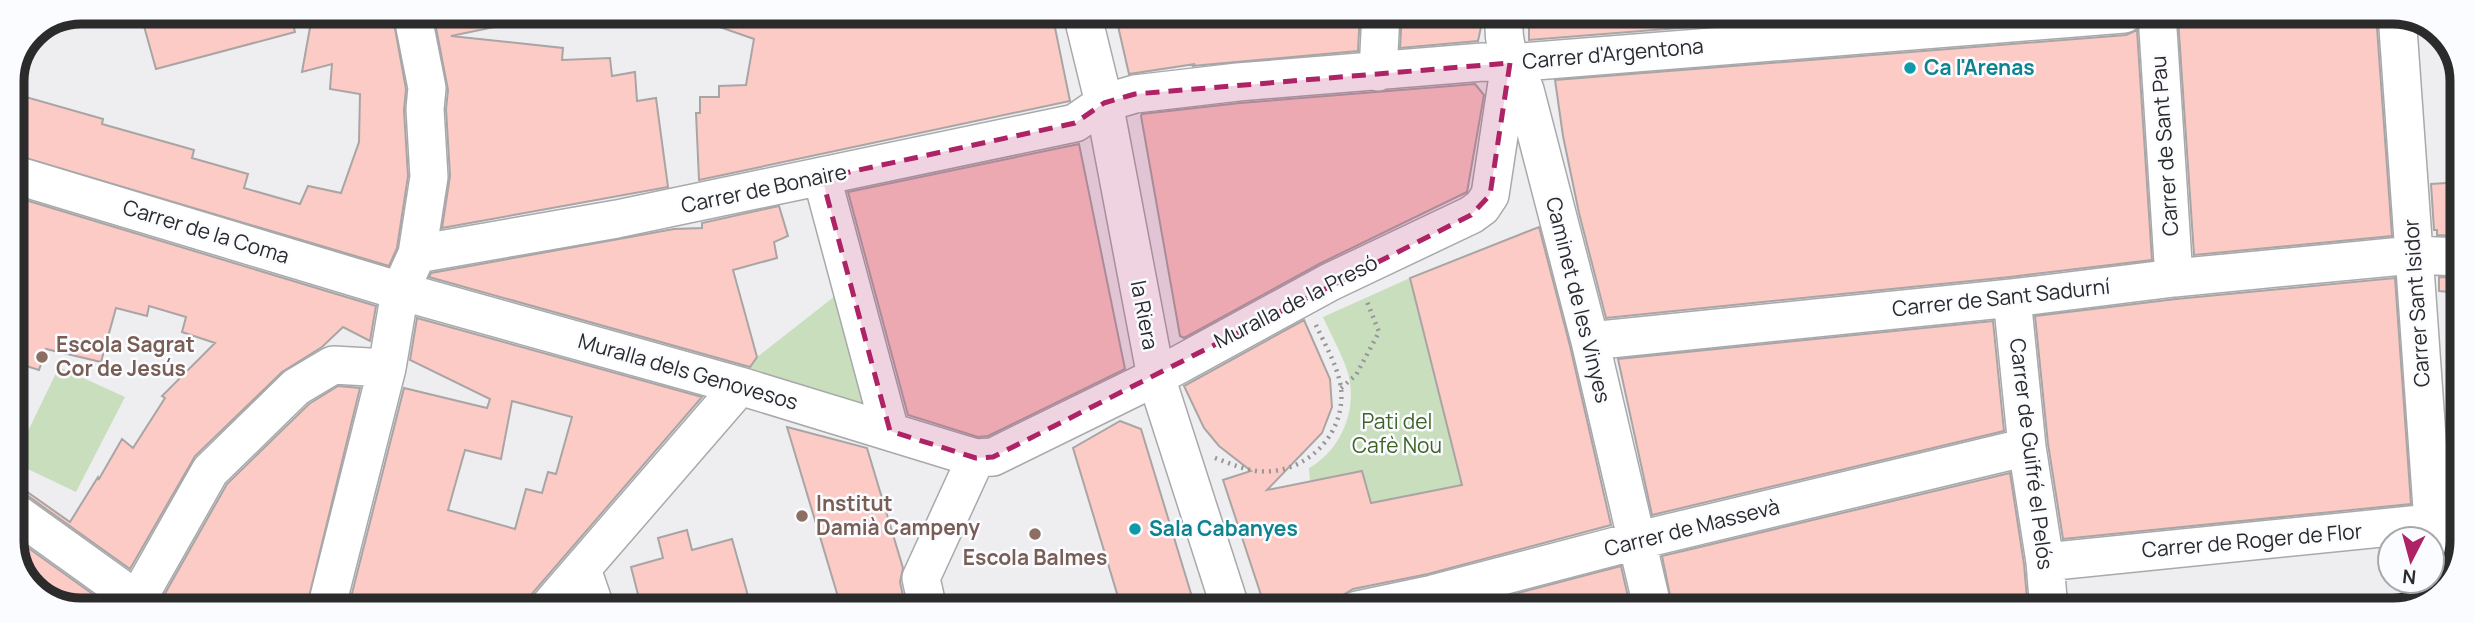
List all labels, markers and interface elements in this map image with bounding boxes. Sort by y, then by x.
street label: Carrer d'Argentona [1521,31,1705,75]
place label: Ca l'Arenas [1924,53,2035,81]
street label: Carrer de Sant Pau [2144,55,2184,237]
marker: Ca l'Arenas [1902,60,1918,76]
street label: Carrer de Bonaire [678,157,849,219]
street label: Carrer de la Coma [120,192,293,270]
street label: Caminet de les Vinyes [1540,194,1618,406]
street label: Carrer Sant Isidor [2396,218,2436,388]
street label: Muralla de la Presó [1209,248,1382,354]
street label: Carrer de Sant Sadurní [1891,272,2111,322]
street label: la Riera [1125,278,1165,352]
street label: Muralla dels Genovesos [575,326,801,416]
place label: Escola Sagrat Cor de Jesús [56,330,195,382]
street label: Carrer de Guifré el Pelós [2004,337,2060,571]
marker: Escola Sagrat Cor de Jesús [34,349,50,365]
park label: Pati del Cafè Nou [1352,407,1442,459]
place label: Institut Damià Campeny [816,489,980,541]
street label: Carrer de Massevà [1601,492,1782,562]
marker: Institut Damià Campeny [794,508,810,524]
place label: Sala Cabanyes [1149,514,1298,542]
street label: Carrer de Roger de Flor [2141,516,2364,564]
marker: Sala Cabanyes [1127,521,1143,537]
north arrow [2376,525,2446,595]
marker: Escola Balmes [1027,526,1043,542]
place label: Escola Balmes [963,543,1107,571]
text: N [2401,563,2417,591]

